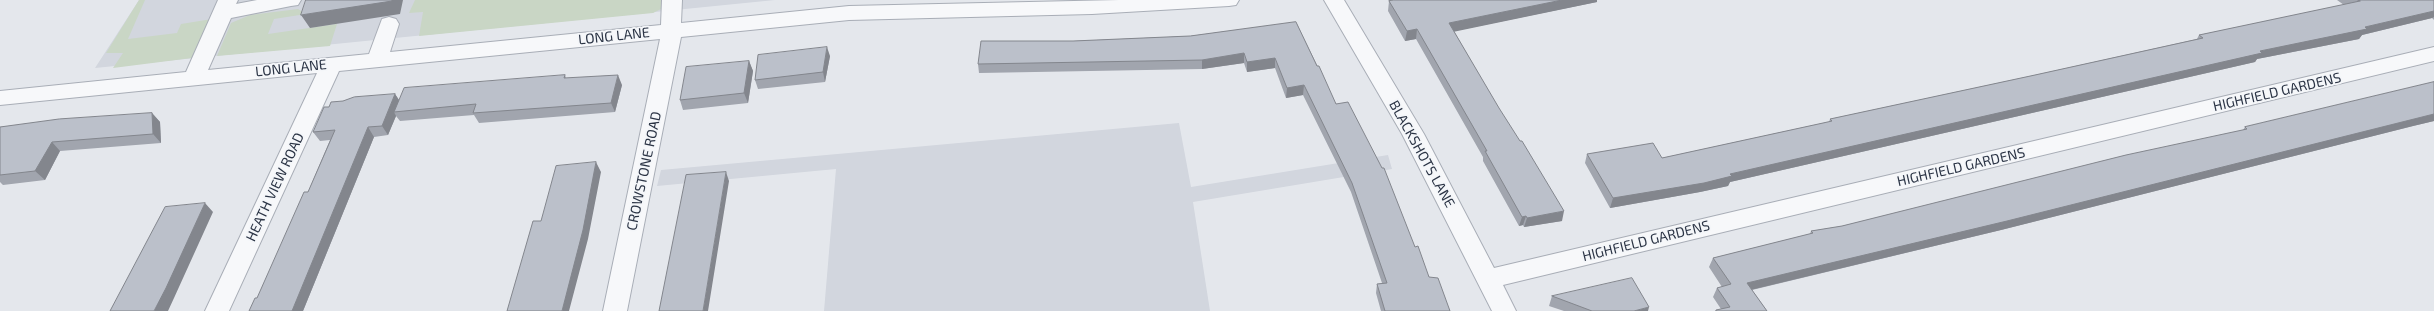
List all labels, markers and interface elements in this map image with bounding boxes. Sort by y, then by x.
street label: LONG LANE [577,24,651,48]
street label: LONG LANE [254,56,328,80]
street label: HIGHFIELD GARDENS [2211,69,2343,115]
street label: BLACKSHOTS LANE [1386,98,1458,210]
street label: CROWSTONE ROAD [623,110,665,232]
street label: HEATH VIEW ROAD [242,130,308,244]
street label: HIGHFIELD GARDENS [1895,144,2027,190]
street label: HIGHFIELD GARDENS [1580,217,1712,265]

